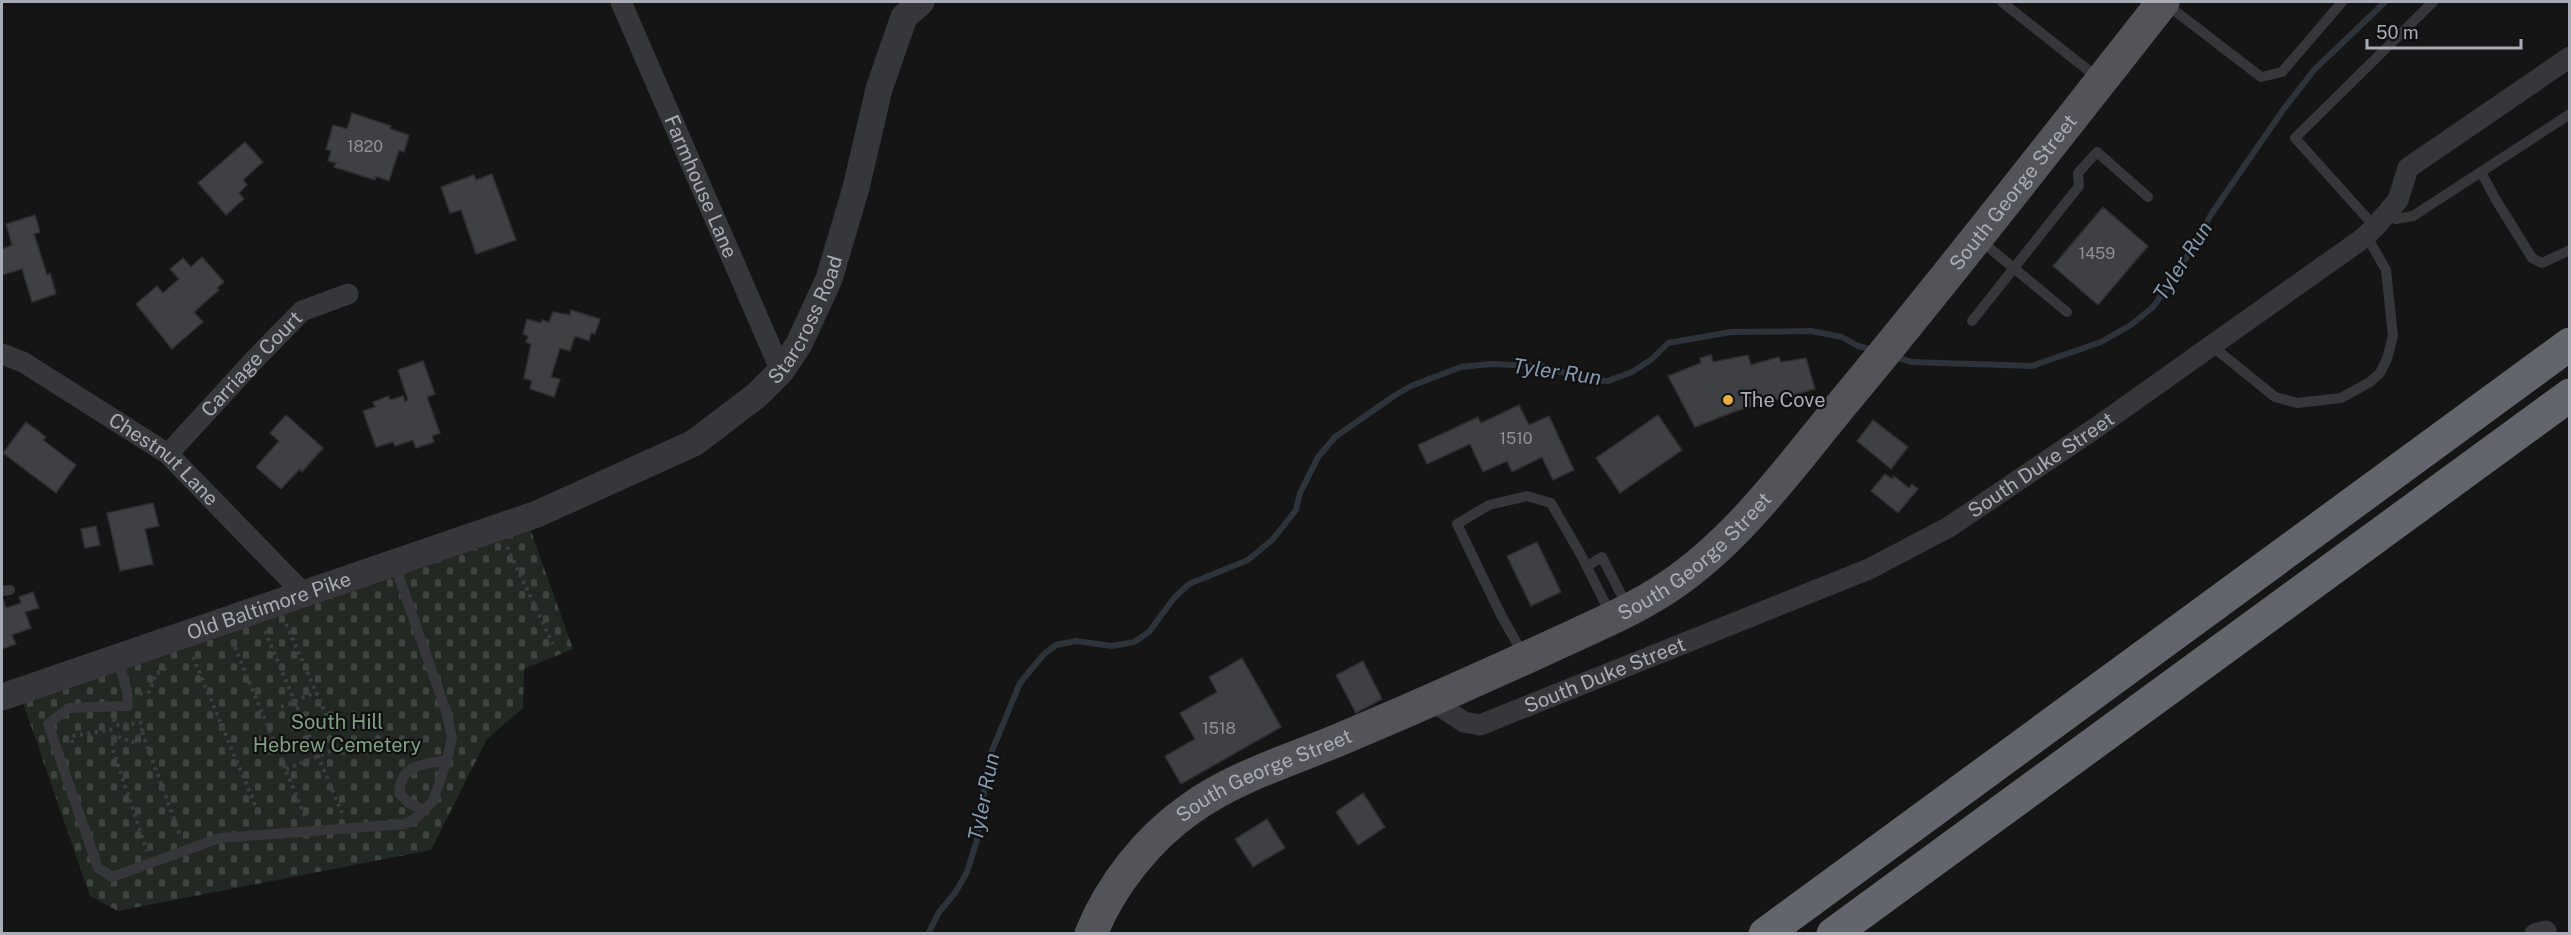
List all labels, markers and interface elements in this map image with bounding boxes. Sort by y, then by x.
scale bar [2367,12,2522,50]
text: 50 m [2376,22,2419,43]
street label: South George Street [1944,110,2082,275]
street label: Farmhouse Lane [659,111,743,262]
house number: 1820 [347,137,383,156]
water label: Tyler Run [2148,217,2217,305]
house number: 1459 [2079,244,2115,263]
street label: Starcross Road [763,253,847,389]
street label: Carriage Court [196,306,307,422]
water label: Tyler Run [1511,353,1603,390]
place label: The Cove [1740,388,1826,412]
marker: The Cove [1721,393,1735,407]
street label: South Duke Street [1963,407,2119,523]
street label: Chestnut Lane [104,408,224,511]
house number: 1510 [1499,429,1533,448]
street label: South George Street [1614,487,1776,625]
street label: Old Baltimore Pike [184,567,354,645]
street label: South Duke Street [1521,632,1689,718]
park label: South Hill Hebrew Cemetery [253,710,422,757]
house number: 1518 [1202,719,1236,738]
street label: South George Street [1171,724,1355,827]
water label: Tyler Run [963,751,1004,843]

